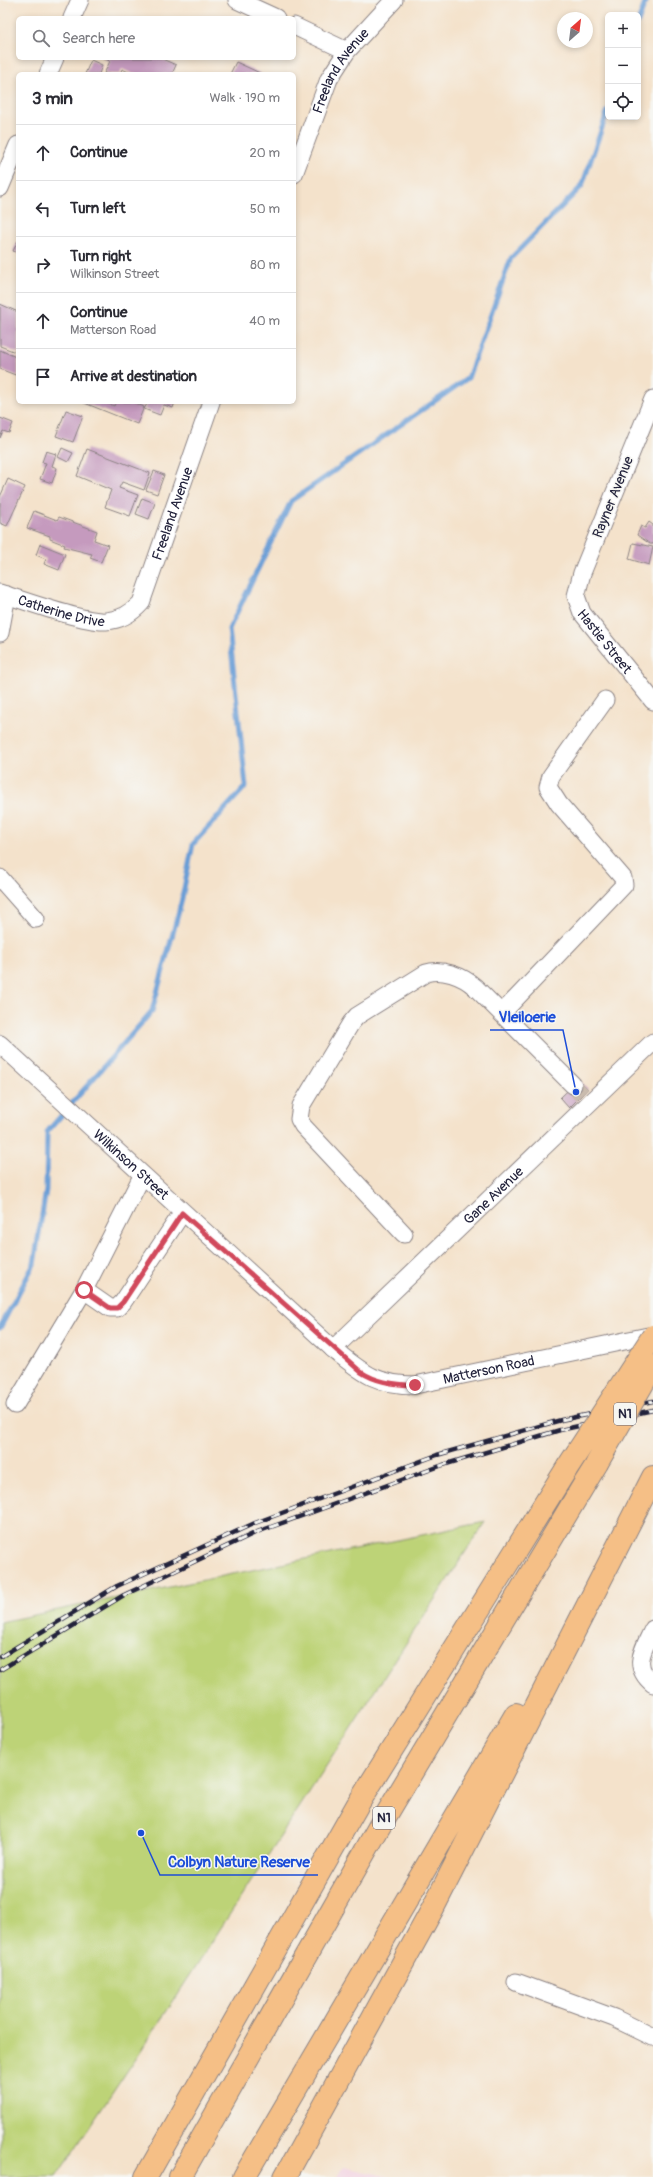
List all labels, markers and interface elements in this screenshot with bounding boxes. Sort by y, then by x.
north arrow [557,12,593,48]
map controls [605,12,641,120]
button: + [605,12,641,48]
search box [16,16,296,60]
street label: Freeland Avenue [309,24,372,116]
icon: search [30,27,52,49]
text: Search here [62,29,135,48]
button: − [605,48,641,84]
button: locate [605,84,641,120]
text: 3 min [32,88,73,109]
text: Walk · 190 m [209,90,280,106]
icon: ahead [32,142,54,164]
text: Continue [70,143,128,162]
text: 20 m [249,145,280,161]
icon: left [32,198,54,220]
text: Turn left [70,199,126,218]
text: 50 m [250,201,280,217]
text: Turn right [70,247,131,266]
icon: right [32,254,54,276]
text: 80 m [250,257,280,273]
text: Wilkinson Street [70,266,159,282]
text: Continue [70,303,128,322]
icon: ahead [32,310,54,332]
text: 40 m [249,313,280,329]
text: Matterson Road [70,322,156,338]
icon: arrive [32,366,54,388]
text: Arrive at destination [70,367,197,386]
street label: Rayner Avenue [589,454,637,540]
street label: Freeland Avenue [148,465,196,562]
street label: Catherine Drive [16,591,105,630]
street label: Hastie Street [574,606,636,677]
callout: Vleiloerie [490,1003,563,1030]
text: Vleiloerie [498,1008,556,1027]
street label: Wilkinson Street [90,1125,173,1203]
street label: Gane Avenue [460,1163,527,1228]
route start [75,1281,93,1299]
street label: Matterson Road [441,1352,536,1387]
route end [406,1376,424,1394]
road number: N1 [614,1403,636,1425]
road number: N1 [373,1807,395,1829]
callout: Colbyn Nature Reserve [160,1848,318,1875]
text: Colbyn Nature Reserve [168,1853,311,1872]

